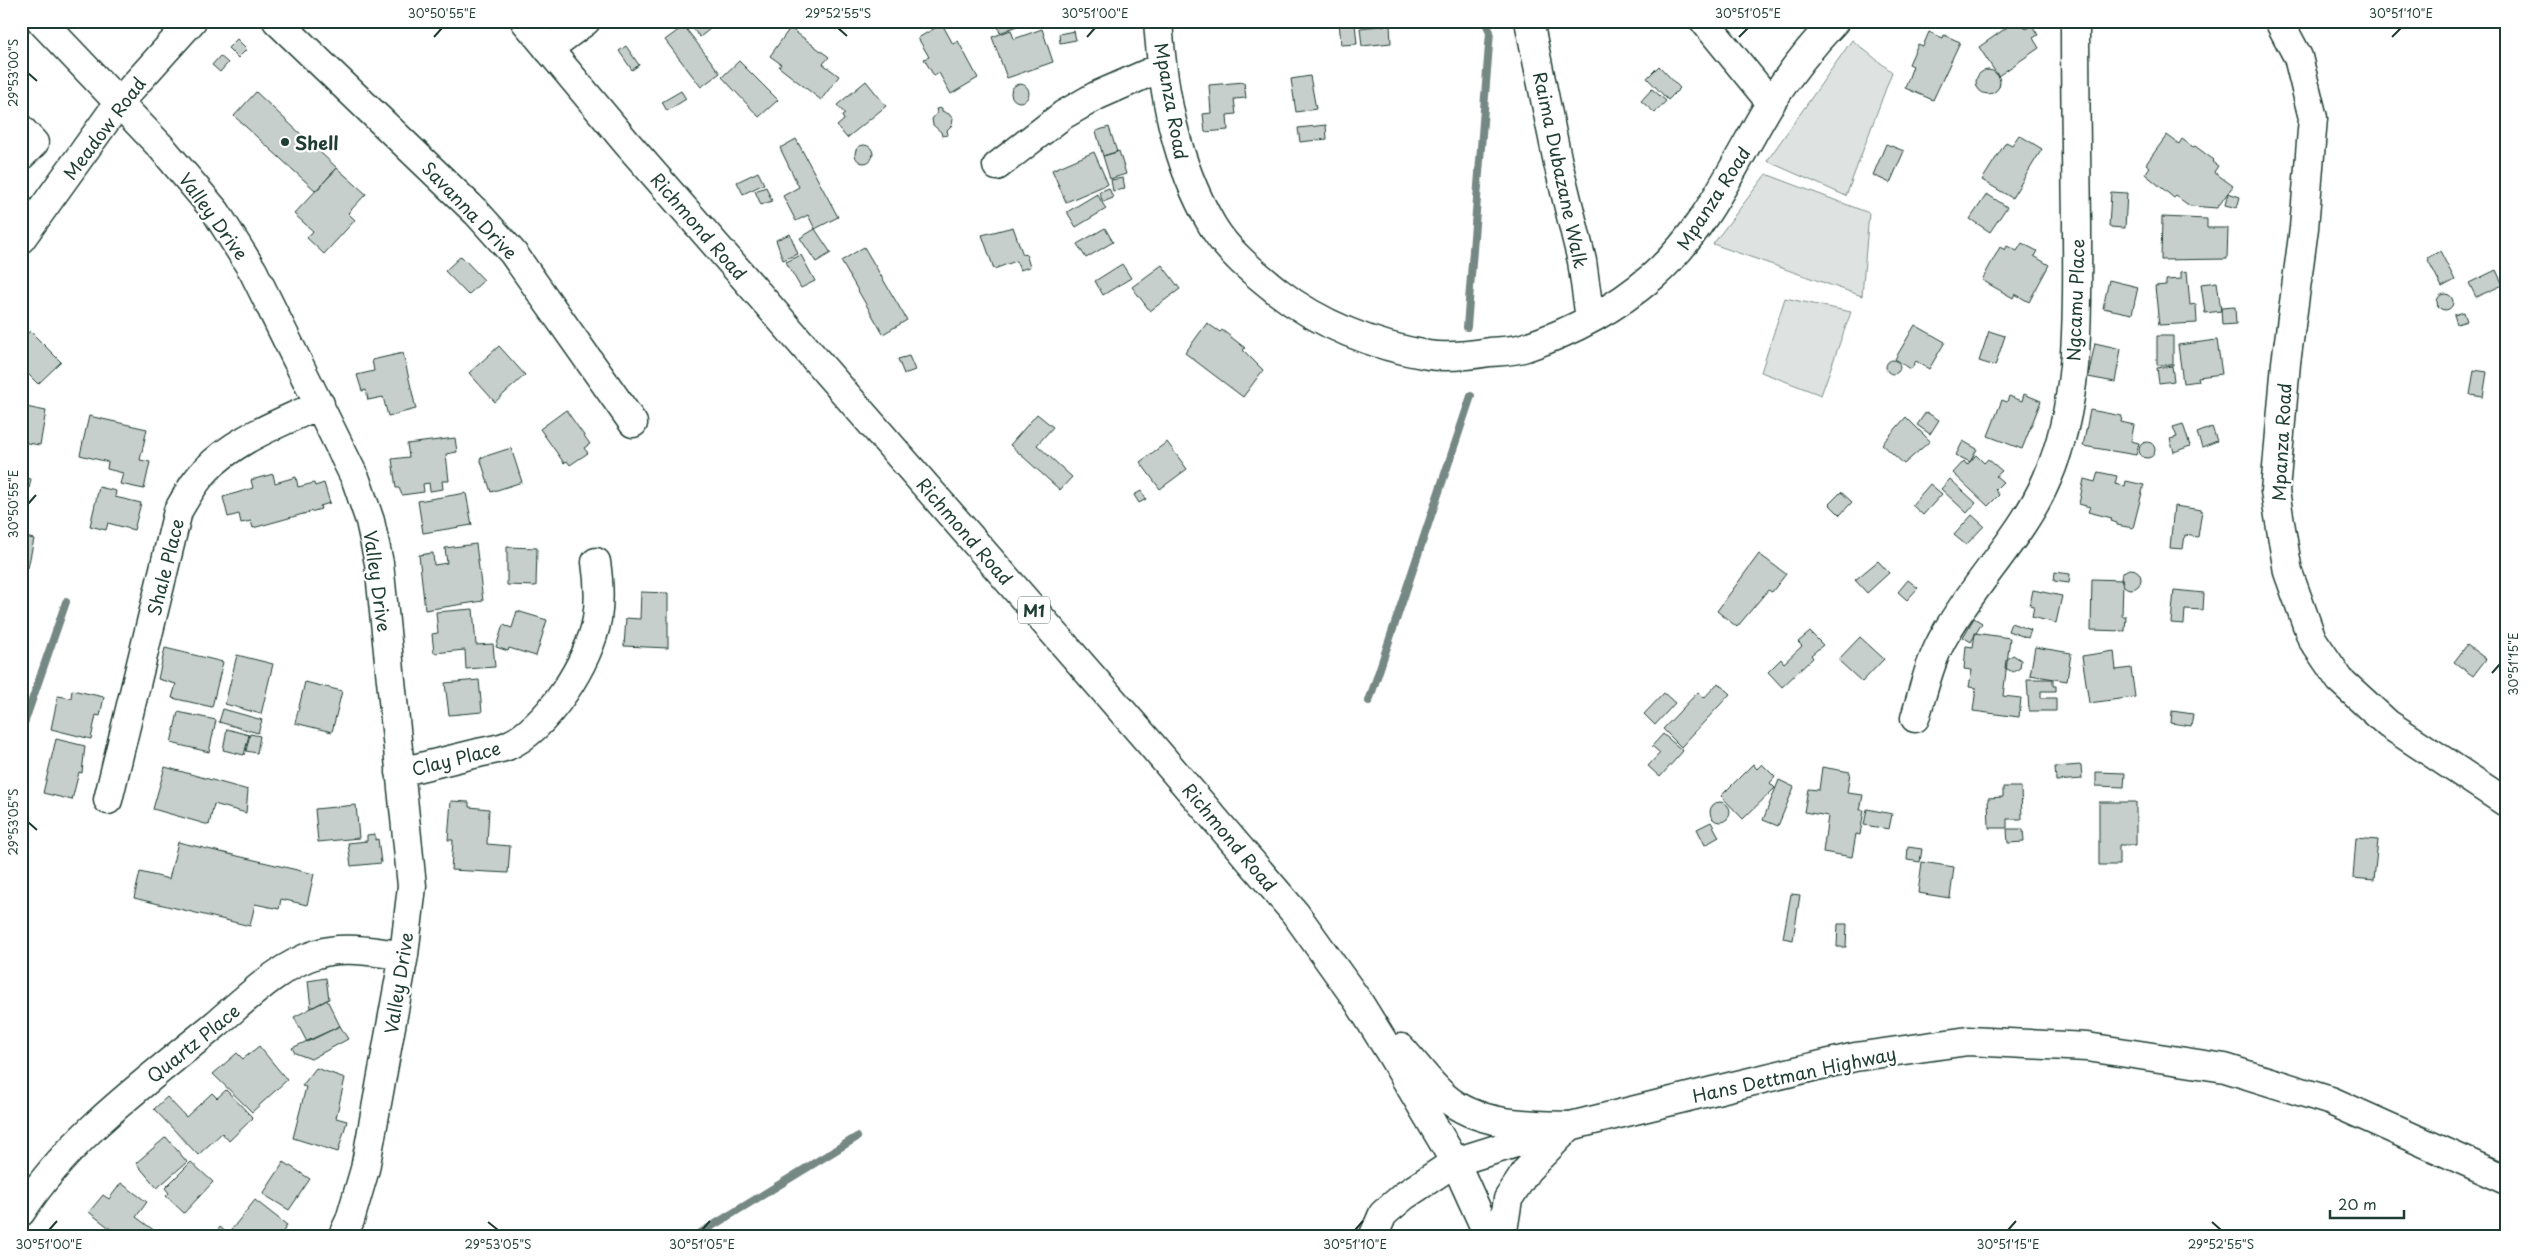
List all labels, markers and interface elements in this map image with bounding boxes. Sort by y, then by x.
text: 30°50'55"E [408,4,476,22]
text: 29°52'55"S [805,4,871,22]
text: 30°51'00"E [1061,4,1129,22]
text: 30°51'05"E [1715,4,1781,22]
text: 30°51'10"E [2369,4,2433,22]
text: 29°53'00"S [4,39,22,107]
street label: Mpanza Road [1148,40,1196,162]
street label: Raima Dubazane Walk [1527,69,1595,271]
street label: Meadow Road [56,71,152,185]
place label: Shell [295,129,338,156]
marker: Shell [279,136,291,148]
street label: Mpanza Road [1669,141,1757,255]
street label: Savanna Drive [416,155,524,265]
street label: Richmond Road [645,166,753,286]
street label: Valley Drive [173,167,255,265]
street label: Ngcamu Place [2059,238,2091,362]
street label: Mpanza Road [2264,382,2298,502]
text: 30°50'55"E [4,470,22,538]
street label: Richmond Road [911,471,1019,591]
street label: Shale Place [140,516,190,618]
street label: Valley Drive [358,528,398,634]
road number: M1 [1018,596,1050,624]
text: 30°51'15"E [2504,633,2522,695]
street label: Clay Place [409,734,503,782]
street label: Richmond Road [1176,777,1284,897]
text: 29°53'05"S [4,788,22,856]
street label: Valley Drive [377,930,419,1036]
street label: Quartz Place [141,997,245,1089]
street label: Hans Dettman Highway [1690,1039,1898,1109]
scale bar [2330,1188,2404,1220]
text: 20 m [2338,1192,2377,1215]
text: 30°51'00"E [15,1235,83,1253]
text: 29°53'05"S [464,1235,532,1253]
text: 30°51'05"E [669,1235,735,1253]
text: 30°51'10"E [1323,1235,1387,1253]
text: 30°51'15"E [1977,1235,2039,1253]
text: 29°52'55"S [2188,1235,2254,1253]

